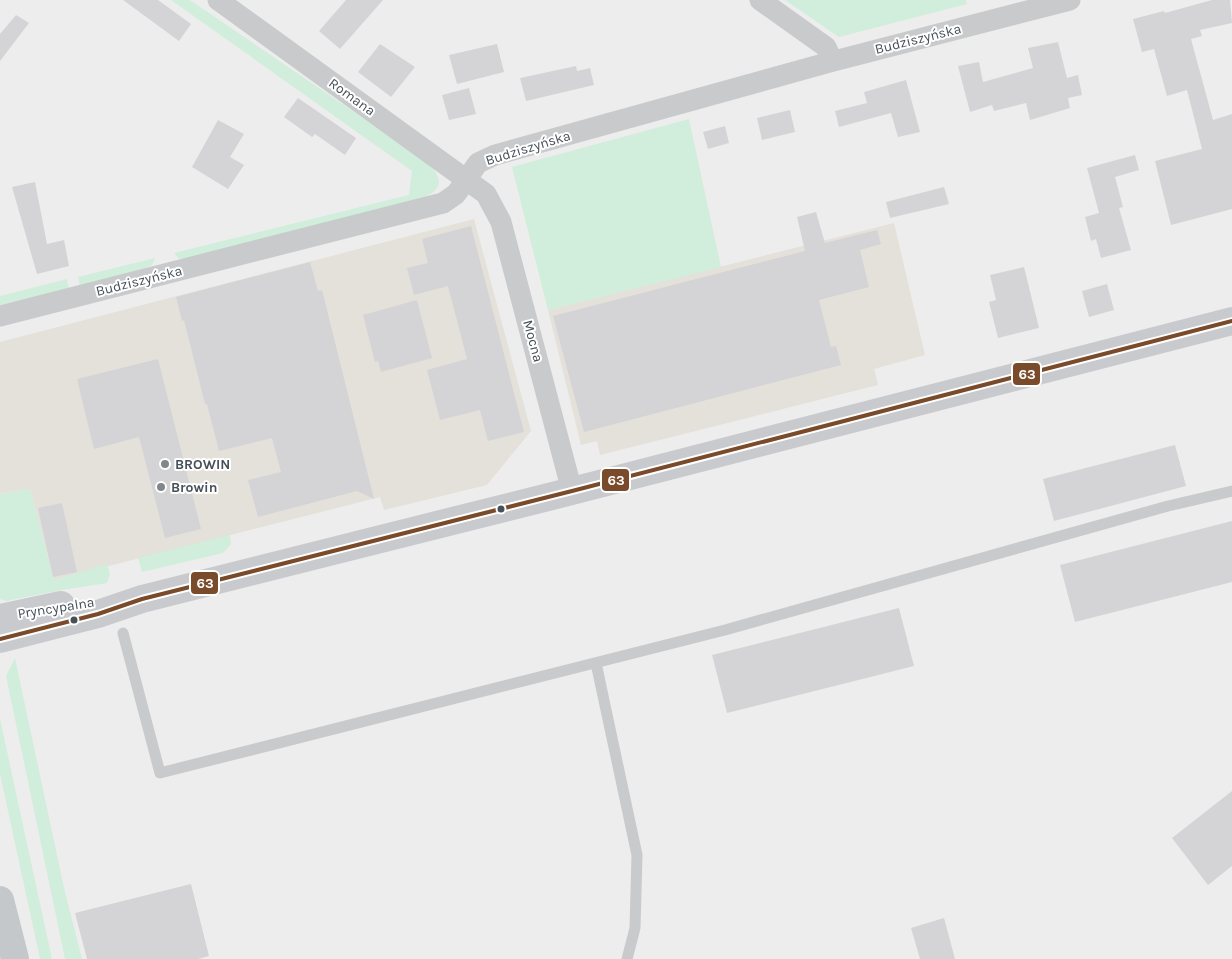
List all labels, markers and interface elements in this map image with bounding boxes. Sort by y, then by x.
street label: Budziszyńska [873,20,963,58]
street label: Romana [325,74,379,120]
street label: Budziszyńska [483,127,573,169]
street label: Budziszyńska [94,262,184,300]
street label: Mocna [519,318,547,364]
line badge: 63 [1012,362,1041,386]
text: 63 [1018,366,1036,383]
place label: BROWIN [175,456,230,473]
marker: BROWIN [159,458,171,470]
line badge: 63 [601,468,630,492]
text: 63 [607,472,625,489]
place label: Browin [171,479,217,496]
marker: Browin [155,481,167,493]
unlabelled marker [496,504,506,514]
line badge: 63 [190,571,219,595]
text: 63 [196,575,214,592]
street label: Pryncypalna [16,594,96,622]
unlabelled marker [69,615,79,625]

